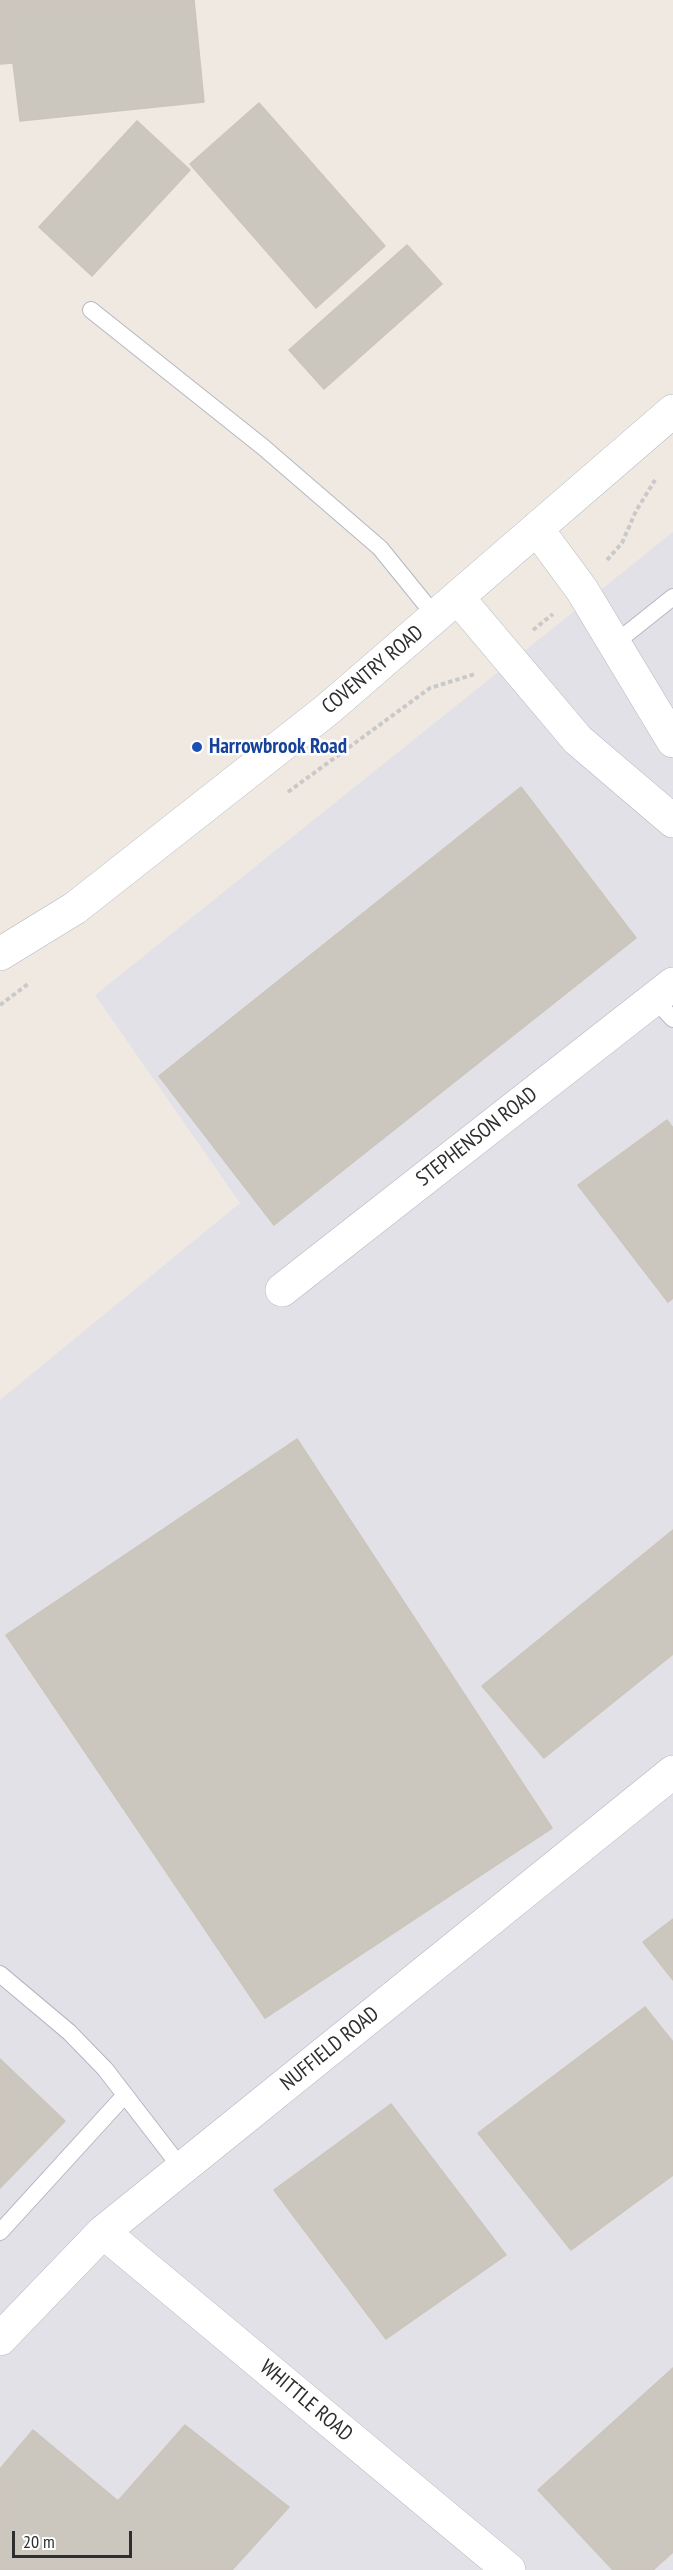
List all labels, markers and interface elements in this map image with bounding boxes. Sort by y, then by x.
street label: COVENTRY ROAD [317,620,429,720]
place label: Harrowbrook Road [209,734,347,760]
marker: Harrowbrook Road [190,740,204,754]
street label: STEPHENSON ROAD [412,1082,542,1192]
street label: NUFFIELD ROAD [276,2002,384,2096]
street label: WHITTLE ROAD [255,2355,357,2447]
scale bar [15,2519,135,2557]
text: 20 m [23,2530,55,2553]

